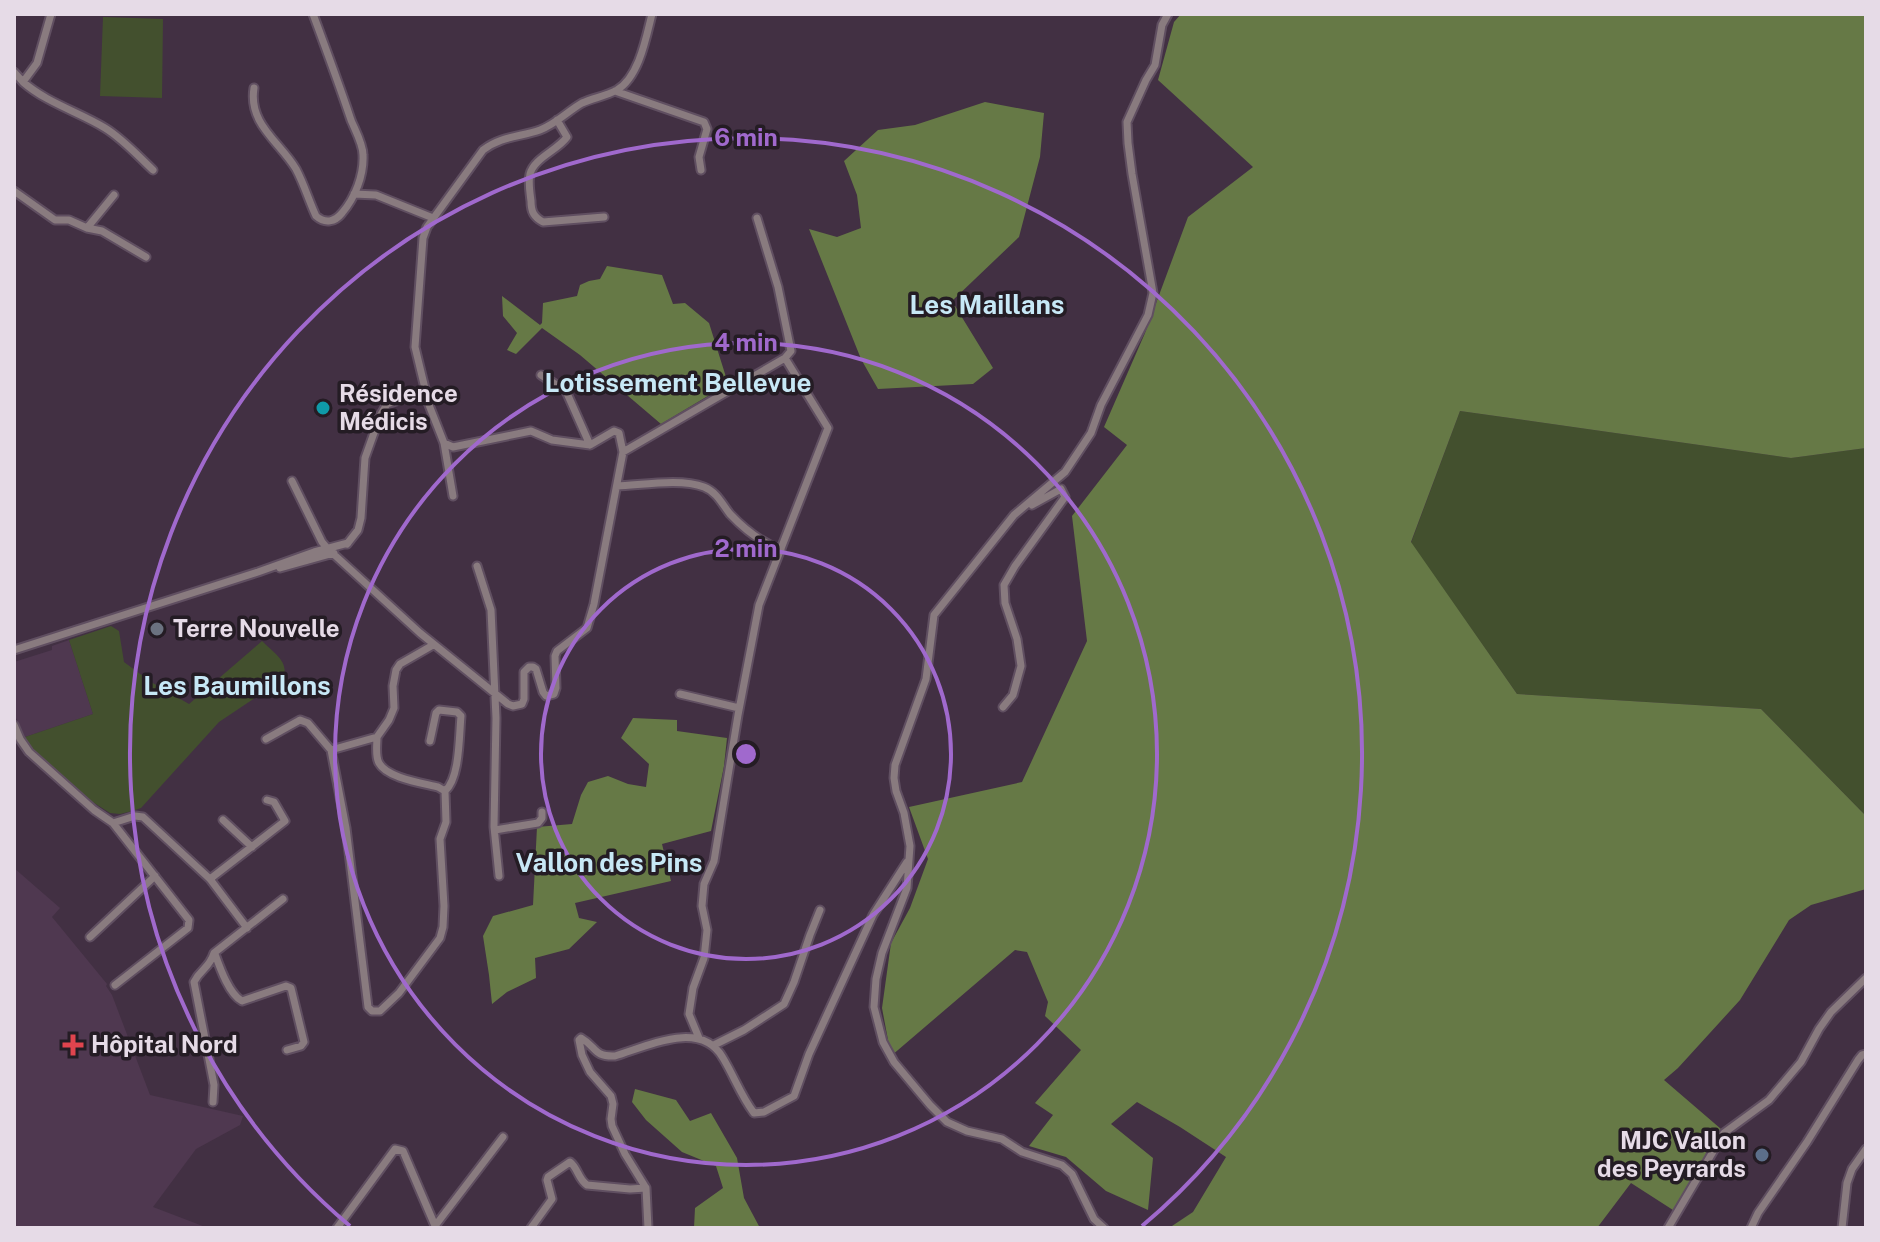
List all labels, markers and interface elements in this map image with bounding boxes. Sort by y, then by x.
text: 6 min [714,123,778,151]
district label: Les Maillans [910,289,1064,320]
text: 4 min [714,328,778,356]
district label: Lotissement Bellevue [545,367,811,398]
place label: Résidence Médicis [339,379,458,435]
marker: Résidence Médicis [314,399,332,417]
text: 2 min [715,534,777,562]
place label: Terre Nouvelle [173,614,340,642]
marker: Terre Nouvelle [148,620,166,638]
district label: Les Baumillons [143,670,331,701]
centre of rings [732,740,760,768]
district label: Vallon des Pins [516,847,702,878]
place label: Hôpital Nord [91,1030,238,1058]
marker: Hôpital Nord [62,1034,84,1056]
place label: MJC Vallon des Peyrards [1597,1126,1746,1182]
marker: MJC Vallon des Peyrards [1753,1146,1771,1164]

